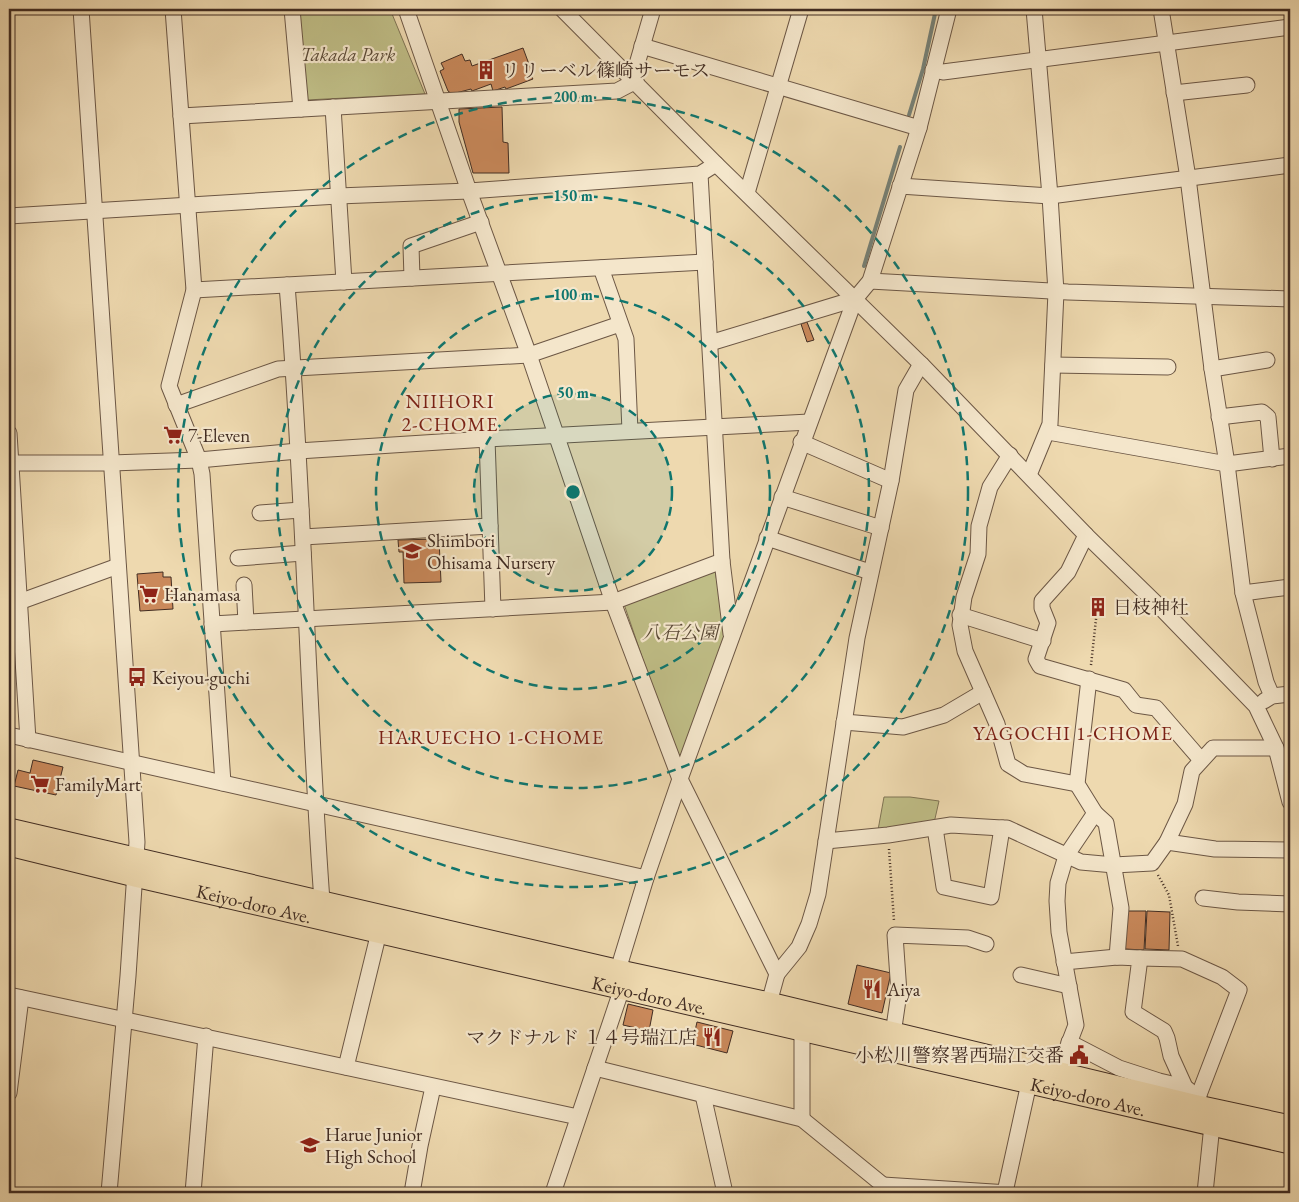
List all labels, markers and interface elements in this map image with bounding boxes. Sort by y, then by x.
park label: Takada Park [301,42,396,67]
place label: リリーベル篠崎サーモス [501,58,710,83]
building icon: リリーベル篠崎サーモス [475,59,497,81]
text: 200 m [553,87,593,106]
text: 150 m [553,186,593,205]
text: 100 m [553,285,593,304]
text: 50 m [557,383,589,402]
district label: NIIHORI 2-CHOME [401,388,499,437]
place label: 7-Eleven [188,423,250,448]
supermarket icon: 7-Eleven [162,424,184,446]
centre of rings [564,483,582,501]
place label: Shimbori Ohisama Nursery [427,528,556,575]
school or university icon: Shimbori Ohisama Nursery [401,540,423,562]
place label: Hanamasa [164,582,241,607]
supermarket icon: Hanamasa [138,583,160,605]
place label: 日枝神社 [1113,595,1189,620]
building icon: 日枝神社 [1087,596,1109,618]
park label: 八石公園 [642,620,721,645]
place label: Keiyou-guchi [152,665,250,690]
bus stop icon: Keiyou-guchi [126,666,148,688]
district label: YAGOCHI 1-CHOME [973,720,1173,746]
district label: HARUECHO 1-CHOME [378,724,604,750]
place label: FamilyMart [55,772,141,797]
supermarket icon: FamilyMart [29,773,51,795]
street label: Keiyo-doro Ave. [194,879,314,929]
street label: Keiyo-doro Ave. [589,970,710,1021]
place label: Aiya [886,977,921,1002]
restaurant icon: Aiya [861,978,883,1000]
place label: マクドナルド １４号瑞江店 [466,1025,697,1050]
restaurant icon: マクドナルド １４号瑞江店 [701,1026,723,1048]
place label: 小松川警察署西瑞江交番 [855,1043,1064,1068]
public building icon: 小松川警察署西瑞江交番 [1068,1044,1090,1066]
street label: Keiyo-doro Ave. [1028,1071,1148,1122]
place label: Harue Junior High School [325,1122,423,1169]
school or university icon: Harue Junior High School [299,1134,321,1156]

